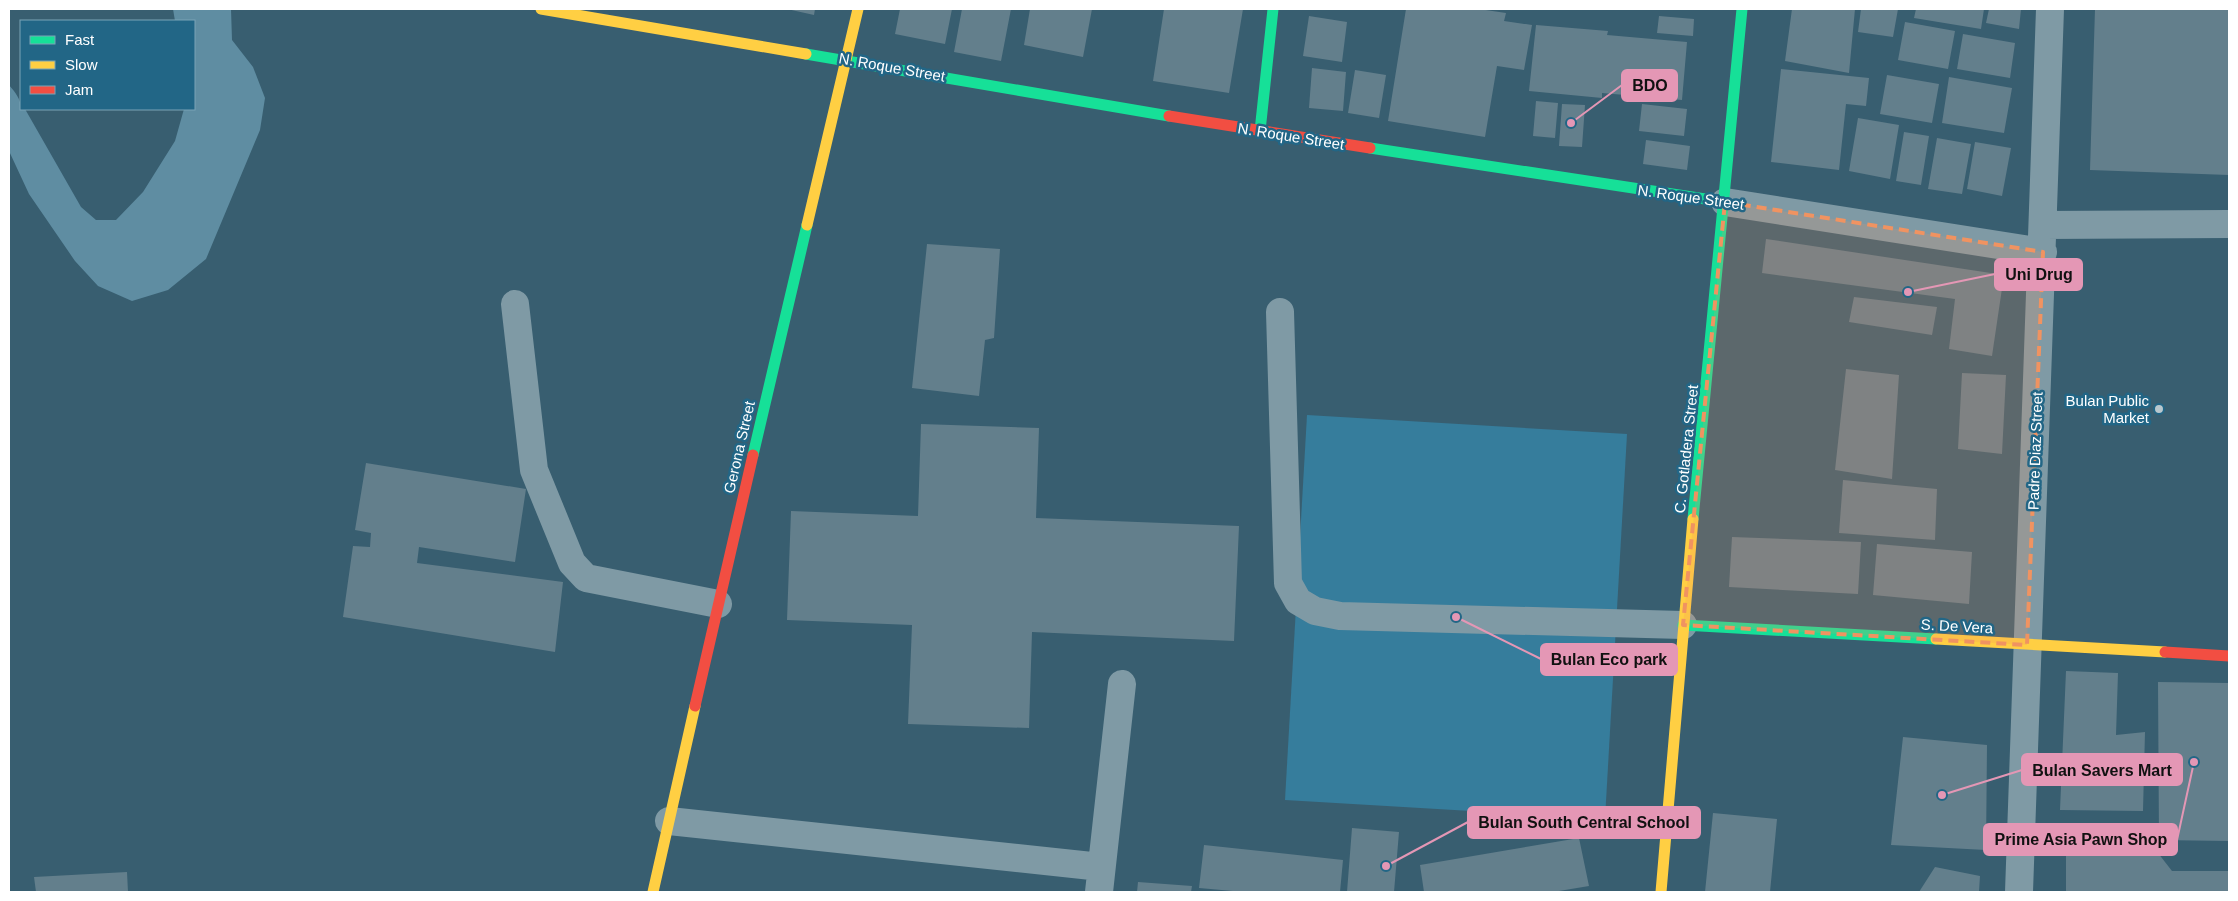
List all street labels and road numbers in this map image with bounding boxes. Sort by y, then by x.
street label: N. Roque Street [838,49,947,85]
street label: N. Roque Street [1237,119,1346,153]
street label: N. Roque Street [1637,181,1746,213]
street label: C. Gotladera Street [1671,383,1701,514]
street label: Padre Diaz Street [2024,391,2046,510]
street label: Gerona Street [720,398,758,495]
street label: S. De Vera [1920,616,1994,636]

